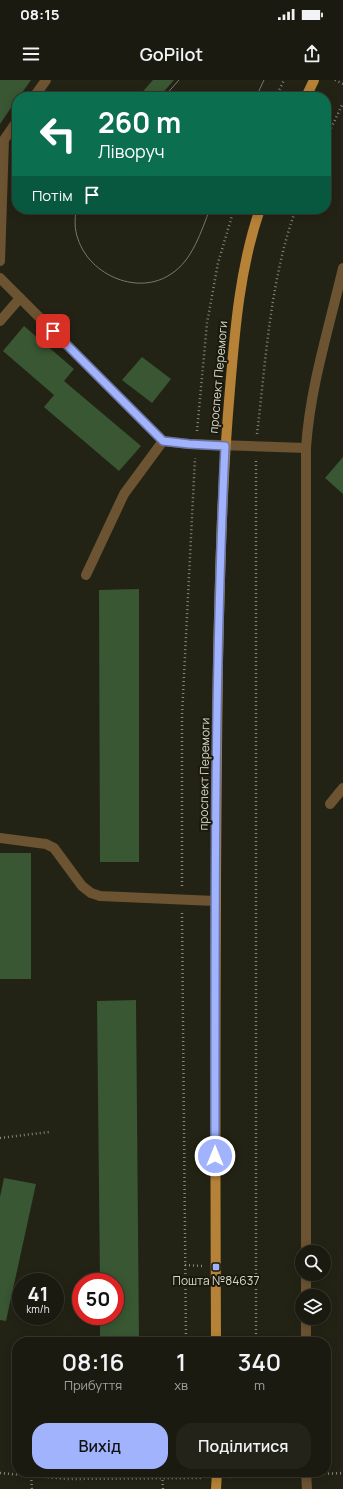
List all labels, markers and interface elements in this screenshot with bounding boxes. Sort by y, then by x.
text: 08:15 [20,4,60,25]
text: GoPilot [140,42,203,66]
icon: menu [20,43,42,65]
icon: share [301,43,323,65]
text: 260 m [98,103,181,141]
icon: left [32,108,84,160]
text: Ліворуч [98,139,165,163]
icon: arrive [81,184,103,206]
text: Потім [32,185,73,206]
pin [36,314,70,348]
icon: arrive [42,320,64,342]
street label: проспект Перемоги [205,320,231,434]
street label: проспект Перемоги [195,717,213,831]
position arrow [194,1135,236,1177]
map controls [295,1245,331,1325]
button: search [295,1245,331,1281]
marker: Пошта №84637 [211,1262,221,1272]
place label: Пошта №84637 [173,1272,259,1289]
speed limit sign: 50 [72,1273,124,1325]
text: 41 [28,1280,48,1307]
button: layers [295,1289,331,1325]
text: km/h [26,1302,50,1316]
text: 08:16 [62,1345,124,1378]
text: 1 [176,1345,186,1378]
text: 340 [238,1345,281,1378]
text: Прибуття [64,1376,122,1394]
text: хв [174,1376,188,1394]
text: m [254,1376,265,1394]
button: Вихід [32,1423,168,1469]
button: Поділитися [176,1423,311,1469]

